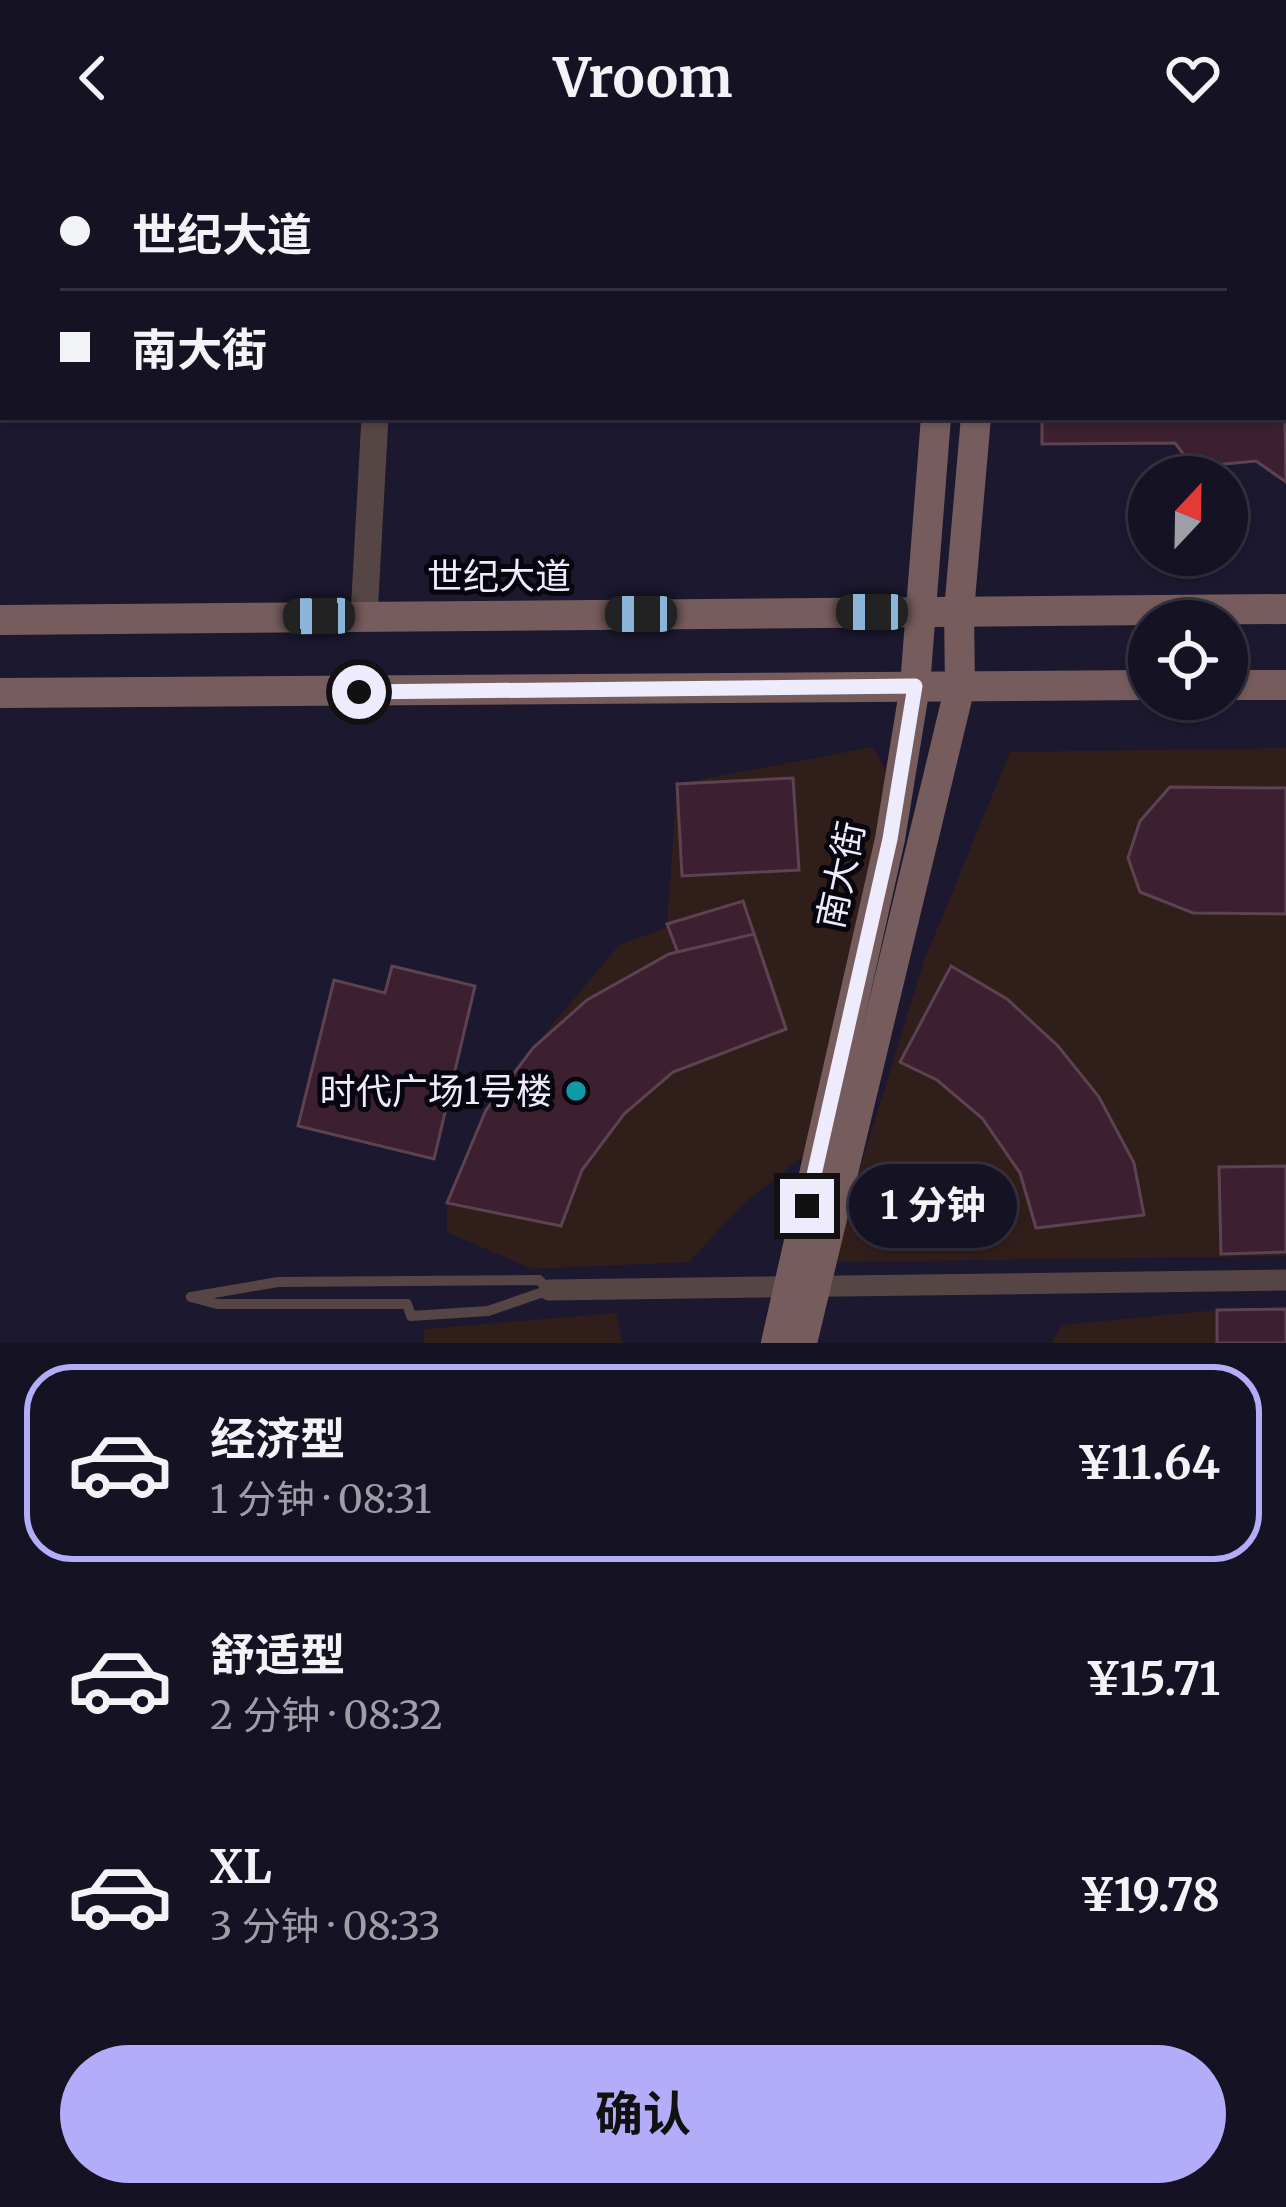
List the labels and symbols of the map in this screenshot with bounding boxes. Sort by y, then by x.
north arrow [1128,456,1248,576]
street label: 世纪大道 [427,554,571,599]
car [836,594,908,630]
car [605,596,677,632]
car [283,597,355,635]
route start [332,665,386,719]
street label: 南大街 [808,817,874,933]
place label: 时代广场1号楼 [320,1069,552,1114]
marker: 时代广场1号楼 [563,1078,589,1104]
callout: 1 分钟 [849,1164,1017,1248]
route end [780,1179,834,1233]

